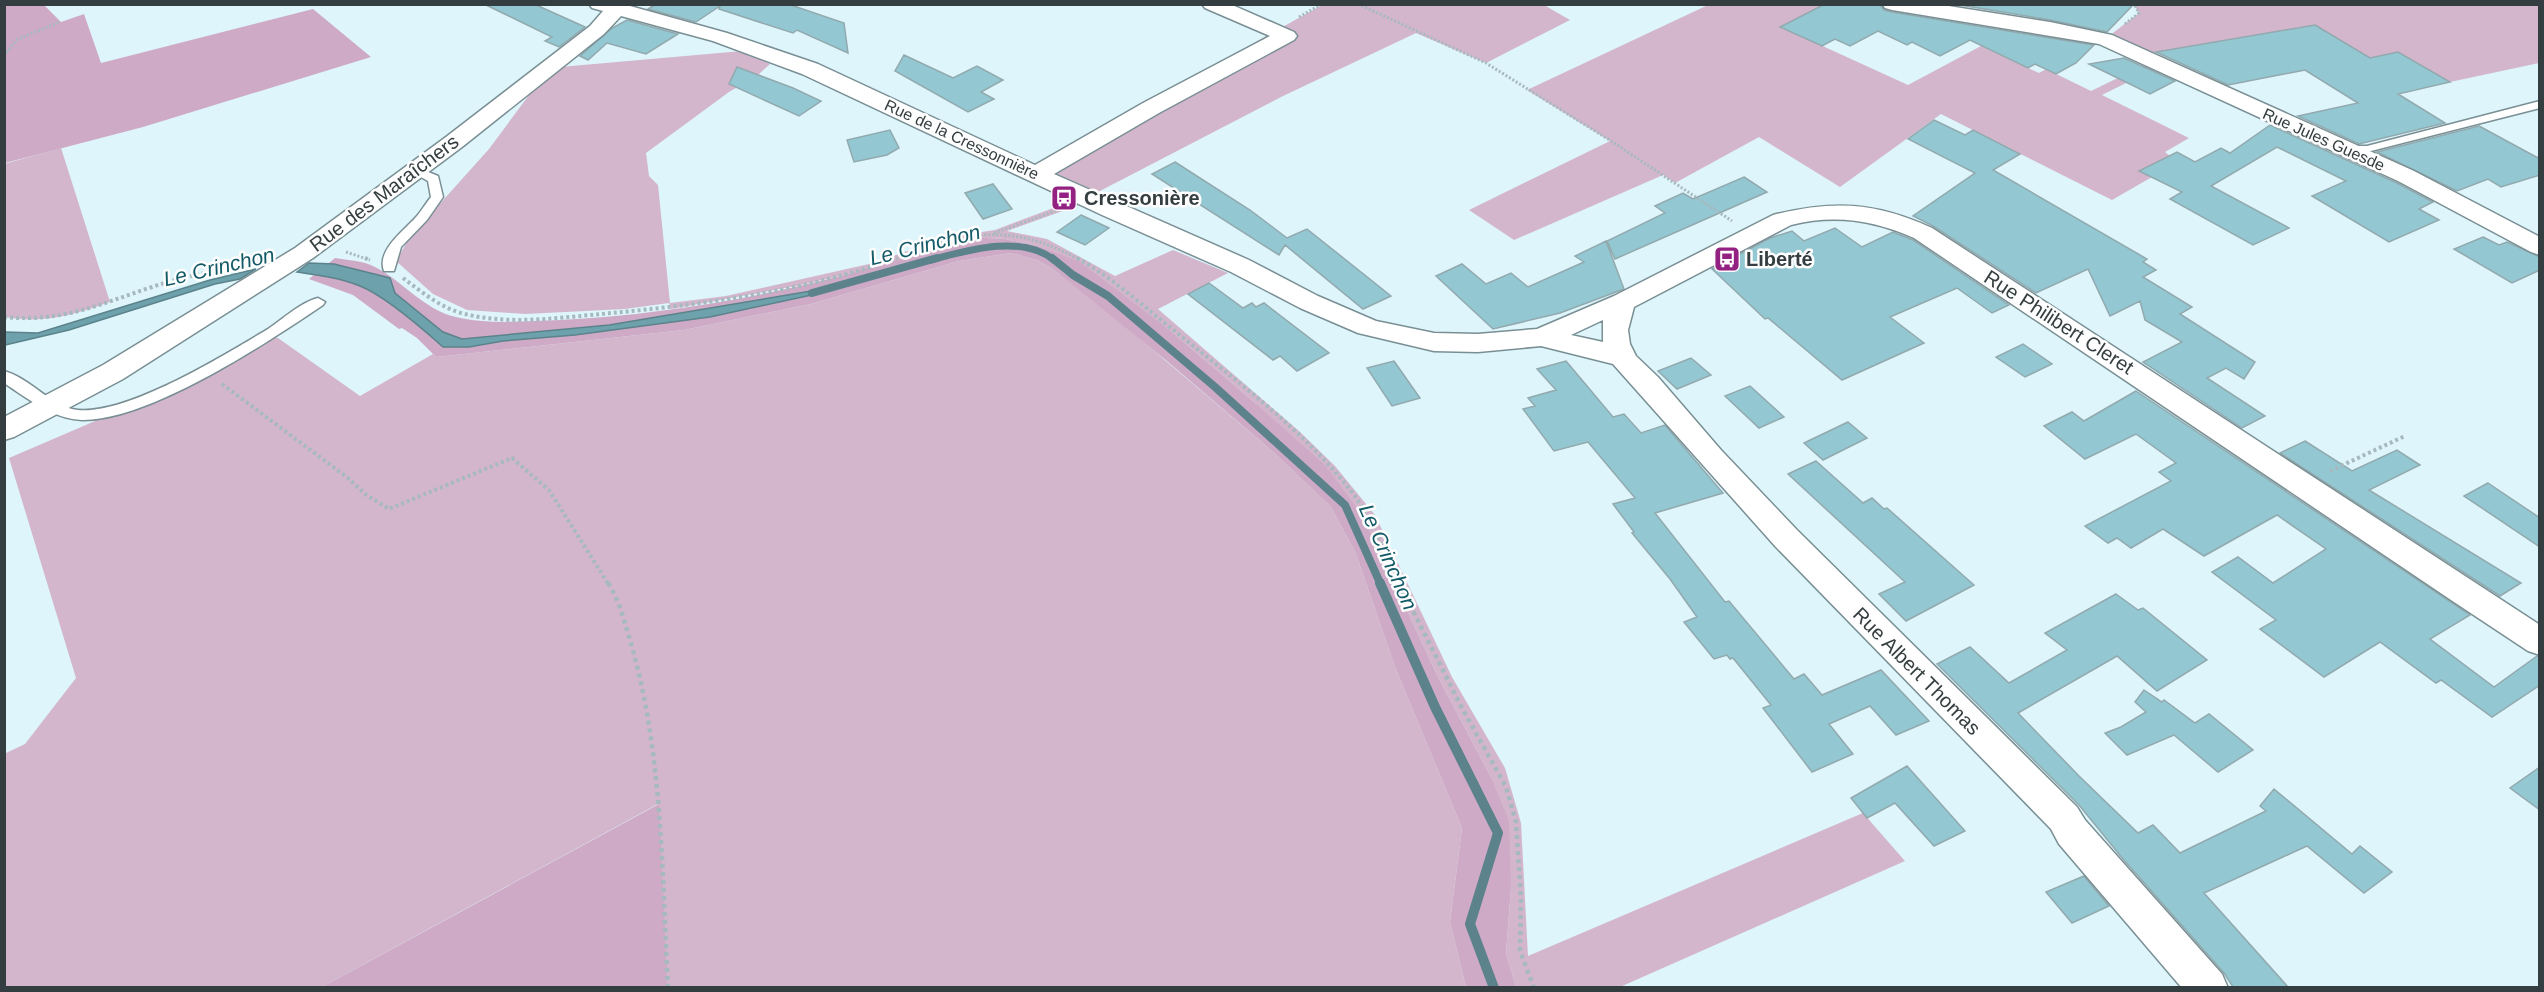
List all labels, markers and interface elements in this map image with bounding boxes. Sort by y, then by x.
street label: Rue de la Cressonnière [882,96,1042,183]
street label: Rue Jules Guesde [2260,105,2387,174]
street label: Rue des Maraîchers [305,130,463,256]
bus stop icon: Cressonière [1049,183,1079,213]
place label: Cressonière [1084,187,1200,209]
water label: Le Crinchon [867,220,983,269]
water label: Le Crinchon [161,243,277,290]
bus stop icon: Liberté [1712,244,1742,274]
place label: Liberté [1746,248,1813,270]
street label: Rue Philibert Cleret [1980,266,2138,379]
water label: Le Crinchon [1355,500,1422,613]
street label: Rue Albert Thomas [1849,603,1985,739]

